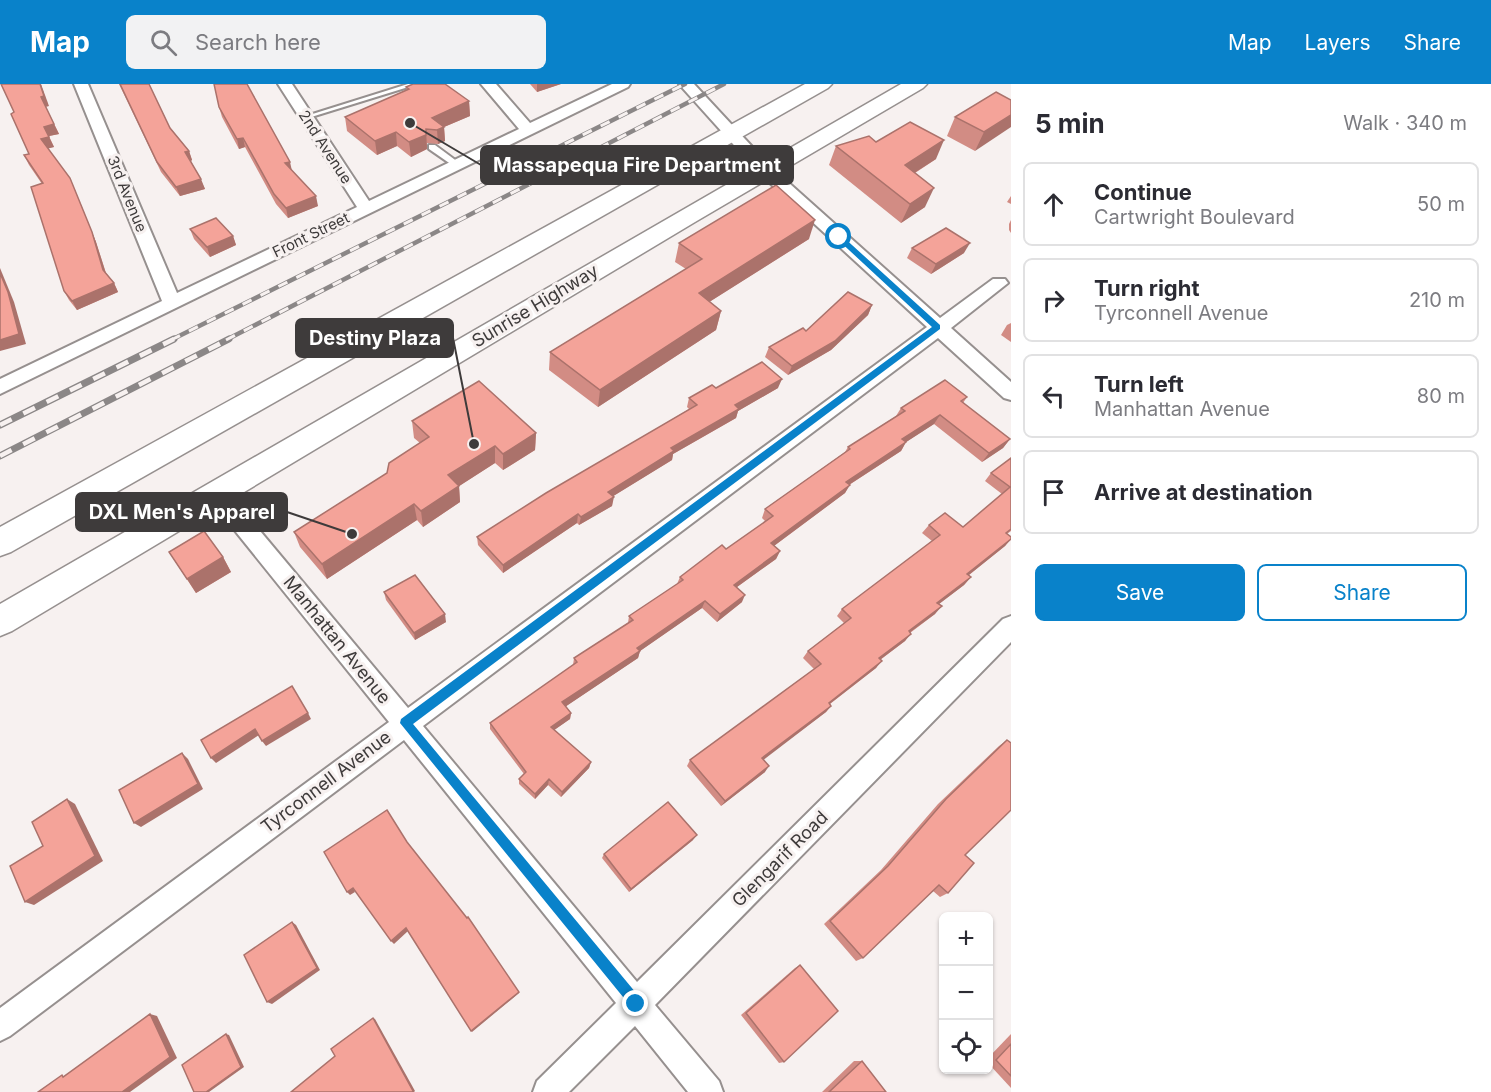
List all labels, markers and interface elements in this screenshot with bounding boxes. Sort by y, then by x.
search box [126,15,546,69]
text: Map [30,25,90,59]
icon: search [147,26,180,59]
text: Search here [195,29,321,55]
text: Map [1228,30,1272,55]
text: Layers [1305,30,1371,55]
text: Share [1404,30,1461,55]
street label: 2nd Avenue [295,106,356,187]
text: 5 min [1035,108,1105,139]
text: Walk · 340 m [1343,111,1467,135]
callout: Massapequa Fire Department [481,146,793,184]
street label: 3rd Avenue [104,153,151,235]
text: Massapequa Fire Department [493,153,781,177]
text: Continue [1094,179,1192,205]
icon: ahead [1037,188,1070,221]
text: 50 m [1417,192,1465,216]
text: Cartwright Boulevard [1094,205,1295,229]
street label: Front Street [269,208,352,261]
route start [825,223,851,249]
street label: Sunrise Highway [468,260,602,352]
text: Turn right [1094,275,1200,301]
icon: right [1037,284,1070,317]
text: 210 m [1409,288,1465,312]
text: Tyrconnell Avenue [1094,301,1268,325]
callout: Destiny Plaza [296,319,453,357]
text: Destiny Plaza [309,326,441,350]
text: Turn left [1094,371,1184,397]
icon: left [1037,380,1070,413]
text: 80 m [1417,384,1465,408]
text: Manhattan Avenue [1094,397,1270,421]
icon: arrive [1037,476,1070,509]
text: Arrive at destination [1094,479,1313,505]
callout: DXL Men's Apparel [76,493,287,531]
text: DXL Men's Apparel [89,500,275,524]
button: Save [1035,564,1245,621]
button: Share [1257,564,1467,621]
street label: Manhattan Avenue [279,572,395,708]
street label: Tyrconnell Avenue [257,726,395,837]
street label: Glengarif Road [727,806,832,911]
map controls [939,912,993,1074]
button: + [939,912,993,966]
button: − [939,966,993,1020]
route end [622,990,648,1016]
button: locate [939,1020,993,1074]

